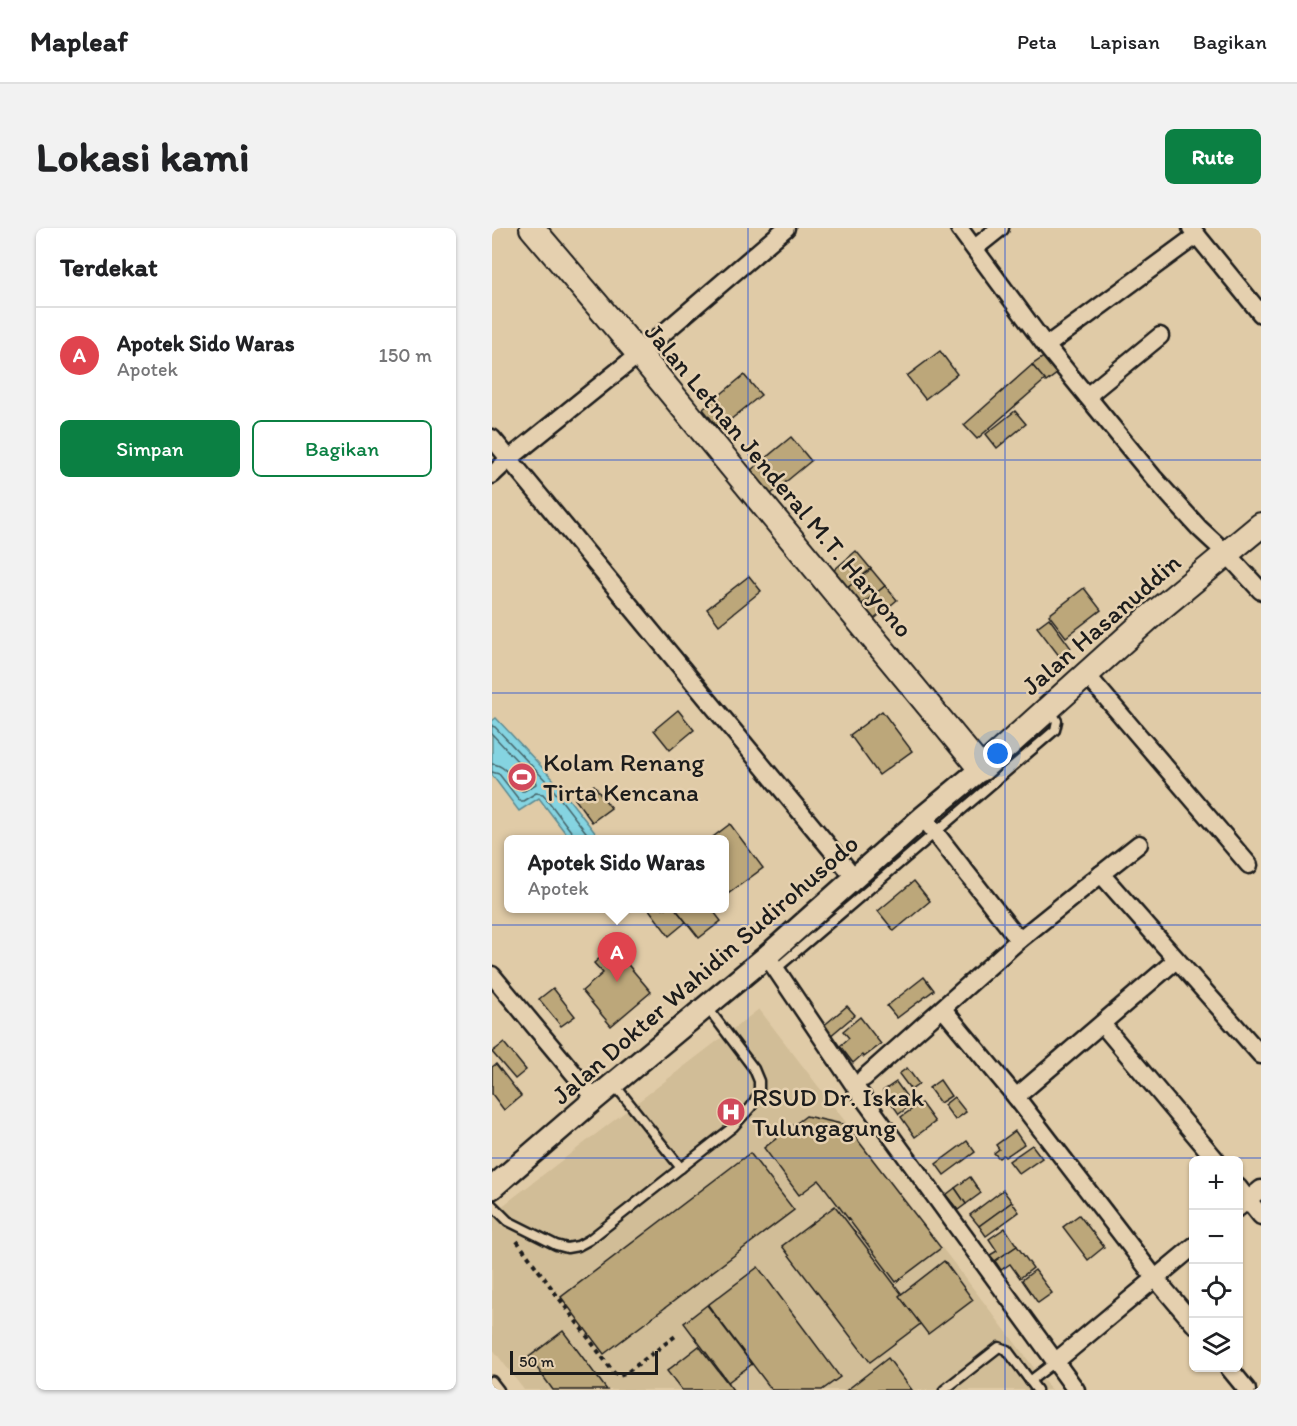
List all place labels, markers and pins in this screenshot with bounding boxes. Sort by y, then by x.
place label: Kolam Renang Tirta Kencana [543,746,705,808]
sports icon: Kolam Renang Tirta Kencana [506,761,538,793]
pin: A [598,932,636,982]
place label: RSUD Dr. Iskak Tulungagung [752,1081,925,1143]
hospital icon: RSUD Dr. Iskak Tulungagung [715,1096,747,1128]

